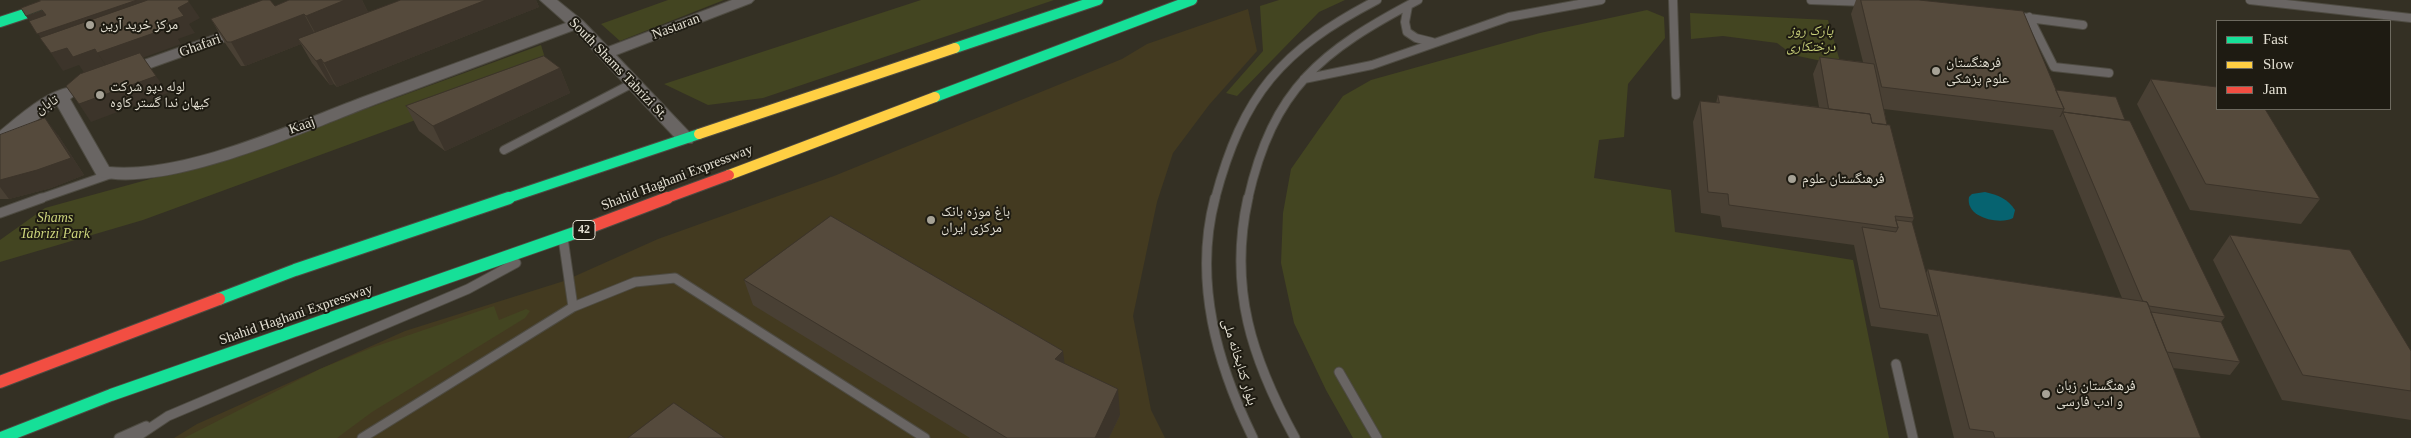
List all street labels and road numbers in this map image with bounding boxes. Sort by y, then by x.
street label: Nastaran [650,10,702,44]
street label: South Shams Tabrizi St. [565,15,671,123]
street label: Ghafari [177,31,223,61]
street label: تابان [32,92,62,118]
street label: Kaaj [287,114,317,138]
street label: Shahid Haghani Expressway [599,141,755,215]
road number: 42 [573,220,595,240]
street label: Shahid Haghani Expressway [217,281,375,349]
street label: بلوار کتابخانه ملی [1218,316,1260,408]

